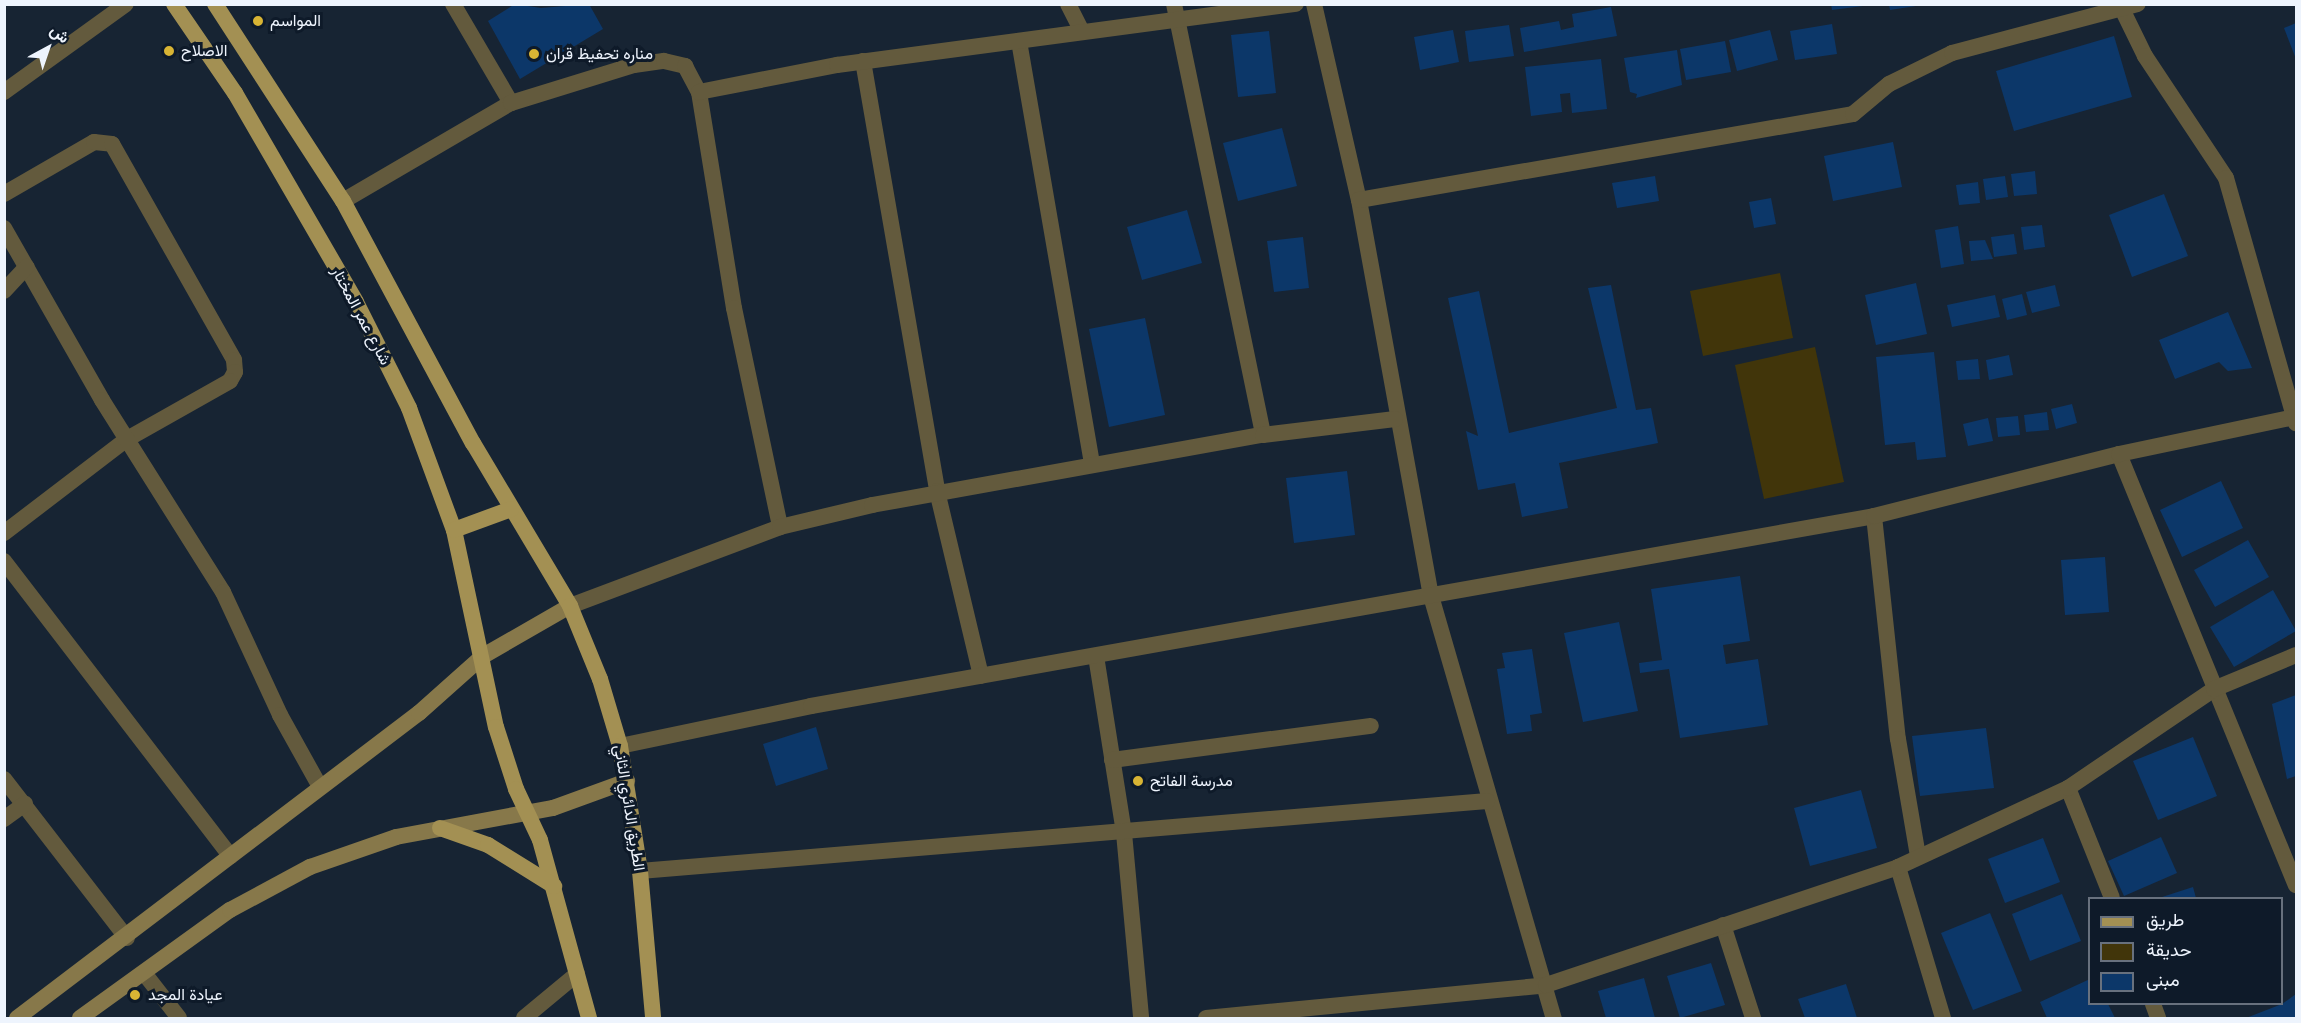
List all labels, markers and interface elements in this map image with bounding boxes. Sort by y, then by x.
place label: المواسم [270,11,321,31]
marker: المواسم [251,14,265,28]
north arrow [18,18,78,78]
text: ش [46,20,74,48]
place label: الاصلاح [181,41,228,61]
marker: الاصلاح [162,44,176,58]
place label: مناره تحفيظ قران [546,44,653,64]
marker: مناره تحفيظ قران [527,47,541,61]
street label: شارع عمر المختار [327,264,395,368]
street label: الطريق الدائري الثاني [610,743,648,873]
place label: مدرسة الفاتح [1150,771,1233,791]
marker: مدرسة الفاتح [1131,774,1145,788]
legend [2088,897,2283,1005]
text: طريق [2146,908,2184,932]
text: حديقة [2146,938,2192,962]
text: مبنى [2146,968,2180,992]
place label: عيادة المجد [148,985,223,1005]
marker: عيادة المجد [126,986,144,1004]

